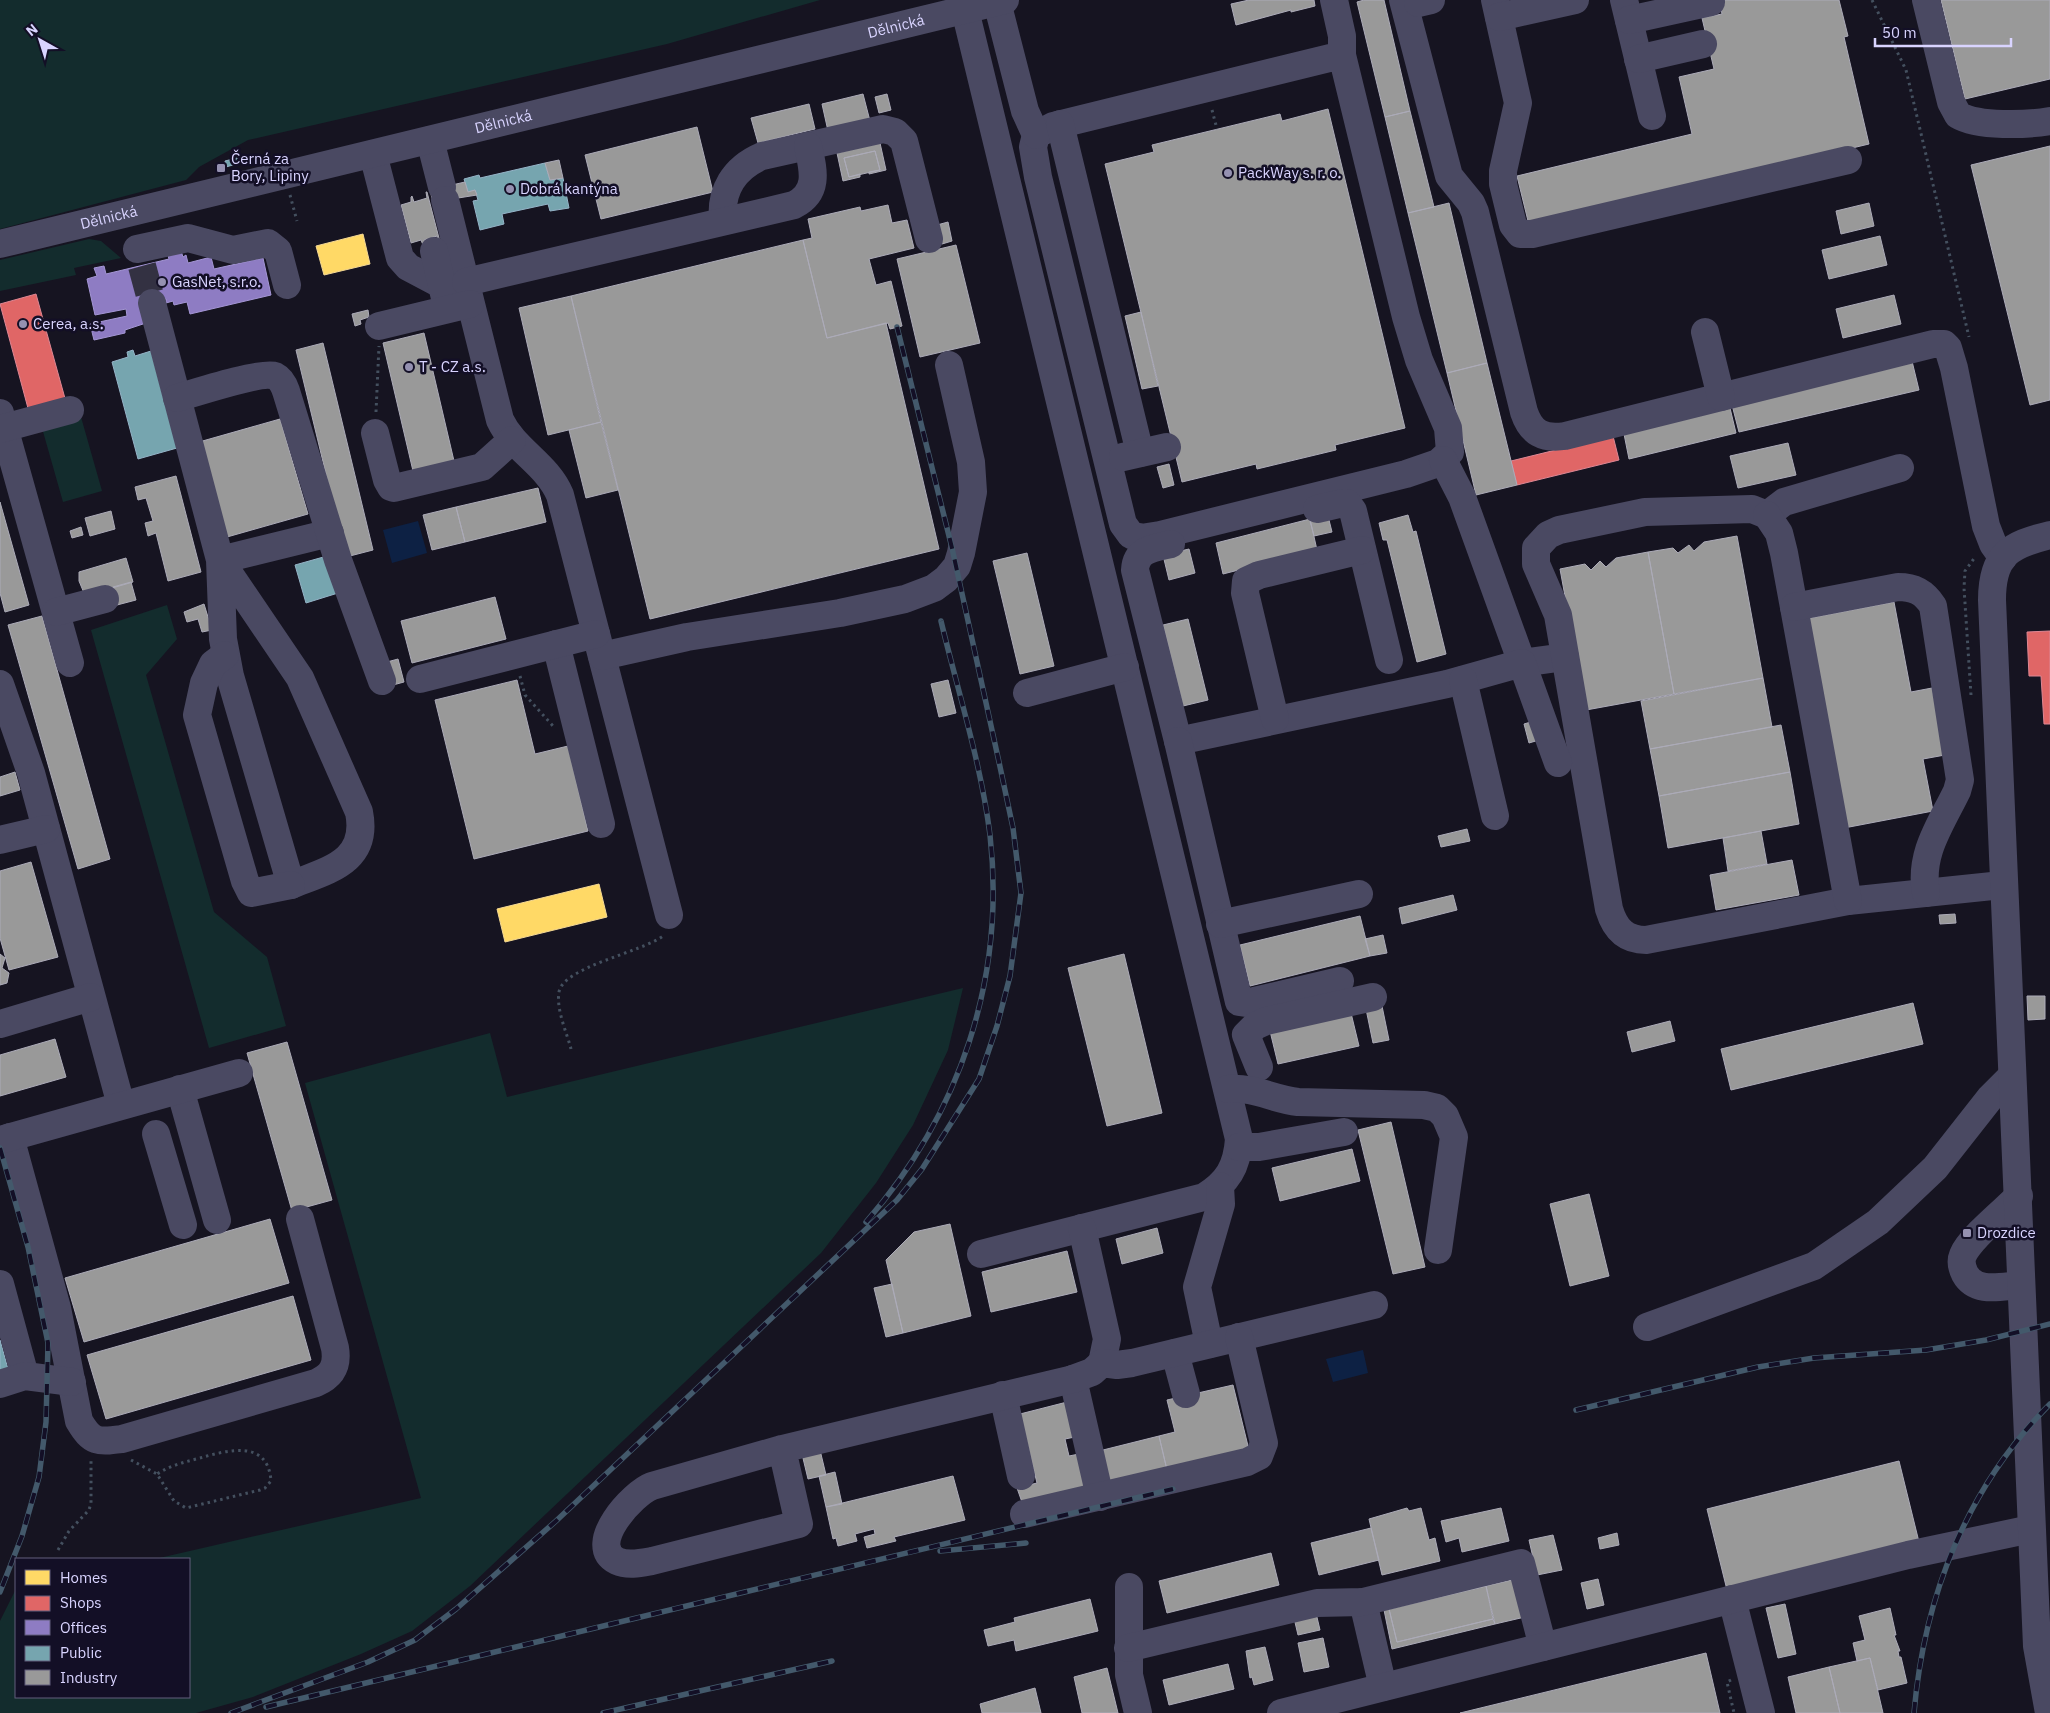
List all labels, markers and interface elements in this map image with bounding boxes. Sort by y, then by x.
street label: Dělnická [865,10,926,42]
north arrow [15,15,65,65]
scale bar [1875,15,2011,47]
text: N [22,20,41,40]
text: 50 m [1882,23,1917,42]
street label: Dělnická [473,105,534,137]
place label: Černá za Bory, Lipiny [231,149,309,185]
marker: Černá za Bory, Lipiny [215,162,227,174]
place label: PackWay s. r. o. [1238,163,1341,182]
marker: PackWay s. r. o. [1222,167,1234,179]
place label: Dobrá kantýna [520,179,618,198]
marker: Dobrá kantýna [504,183,516,195]
street label: Dělnická [78,201,139,233]
place label: GasNet, s.r.o. [172,272,261,291]
marker: GasNet, s.r.o. [156,276,168,288]
place label: Cerea, a.s. [33,314,104,333]
marker: Cerea, a.s. [17,318,29,330]
place label: T - CZ a.s. [419,357,486,376]
marker: T - CZ a.s. [403,361,415,373]
place label: Drozdice [1977,1223,2036,1242]
marker: Drozdice [1961,1227,1973,1239]
legend [15,1558,190,1698]
text: Homes [60,1568,108,1587]
text: Shops [60,1593,102,1612]
text: Offices [60,1618,107,1637]
text: Public [60,1643,102,1662]
text: Industry [60,1668,118,1687]

